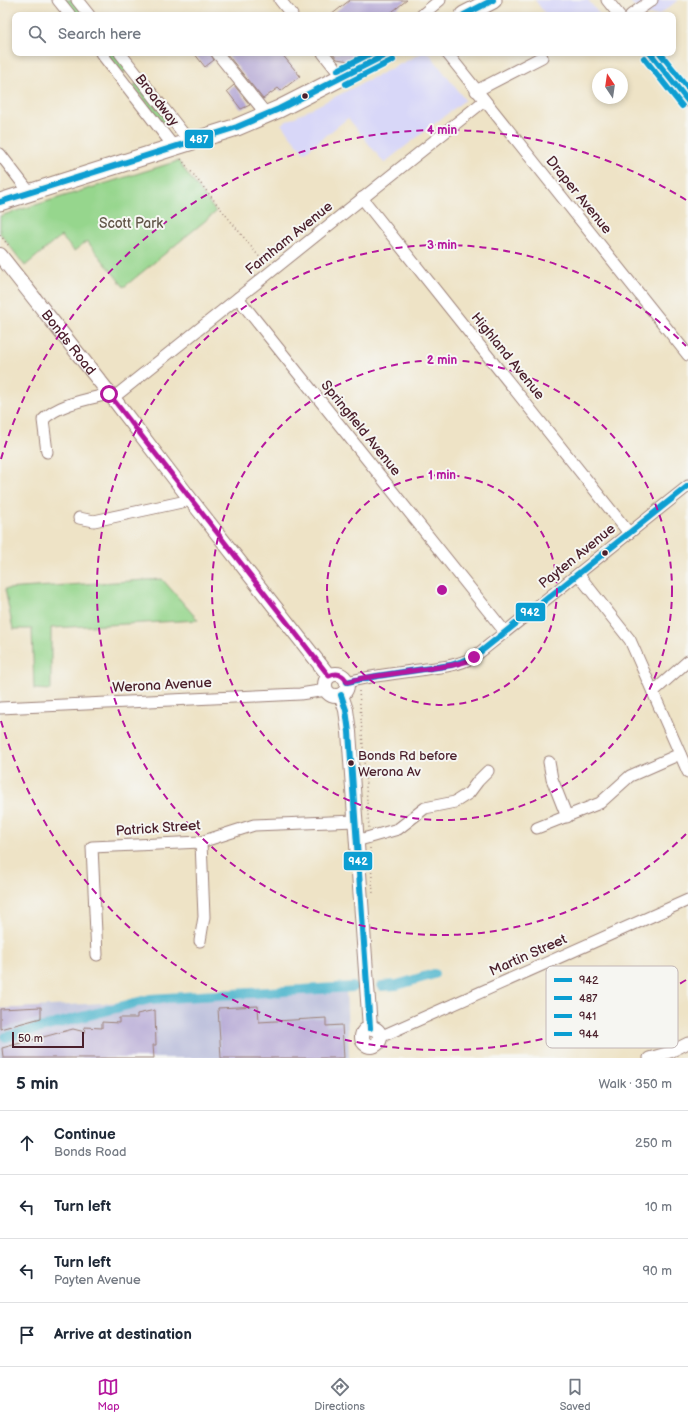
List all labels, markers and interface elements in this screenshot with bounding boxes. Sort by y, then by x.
search box [12,12,676,56]
icon: search [26,23,48,45]
text: Search here [58,25,141,44]
north arrow [592,68,628,104]
street label: Broadway [131,71,183,130]
unlabelled marker [300,91,310,101]
text: 4 min [427,123,457,138]
line badge: 487 [184,129,214,149]
text: 487 [189,133,209,146]
street label: Draper Avenue [542,153,616,237]
street label: Farnham Avenue [242,198,336,278]
park label: Scott Park [99,215,163,232]
text: 3 min [427,238,457,253]
street label: Bonds Road [38,306,100,378]
street label: Highland Avenue [468,309,548,403]
text: 2 min [427,353,457,368]
street label: Springfield Avenue [317,377,405,479]
route start [100,385,118,403]
text: 1 min [428,468,456,483]
street label: Payten Avenue [535,520,619,592]
unlabelled marker [600,548,610,558]
centre of rings [435,583,449,597]
line badge: 942 [515,602,546,622]
text: 942 [520,606,540,619]
route end [465,648,483,666]
street label: Werona Avenue [112,674,212,696]
place label: Bonds Rd before Werona Av [358,748,458,780]
marker: Bonds Rd before Werona Av [346,758,356,768]
street label: Patrick Street [115,817,202,839]
line badge: 942 [343,851,373,871]
text: 942 [348,855,368,868]
street label: Martin Street [487,930,570,980]
legend [546,966,678,1048]
text: 942 [579,974,599,987]
text: 487 [579,992,598,1005]
text: 941 [579,1010,596,1023]
text: 944 [579,1028,599,1041]
scale bar [12,1030,84,1049]
text: 50 m [18,1032,43,1045]
text: 5 min [16,1074,59,1094]
text: Walk · 350 m [598,1076,672,1092]
text: Continue [54,1125,116,1144]
icon: ahead [16,1132,38,1154]
text: 250 m [635,1135,672,1151]
text: Bonds Road [54,1144,126,1160]
icon: left [16,1196,38,1218]
text: Turn left [54,1197,111,1216]
text: 10 m [645,1199,672,1215]
text: Turn left [54,1253,111,1272]
icon: left [16,1260,38,1282]
text: 90 m [643,1263,672,1279]
text: Payten Avenue [54,1272,141,1288]
icon: arrive [16,1324,38,1346]
text: Arrive at destination [54,1325,192,1344]
tab: Map [97,1376,120,1413]
tab: Directions [314,1376,365,1413]
tab: Saved [560,1376,591,1413]

